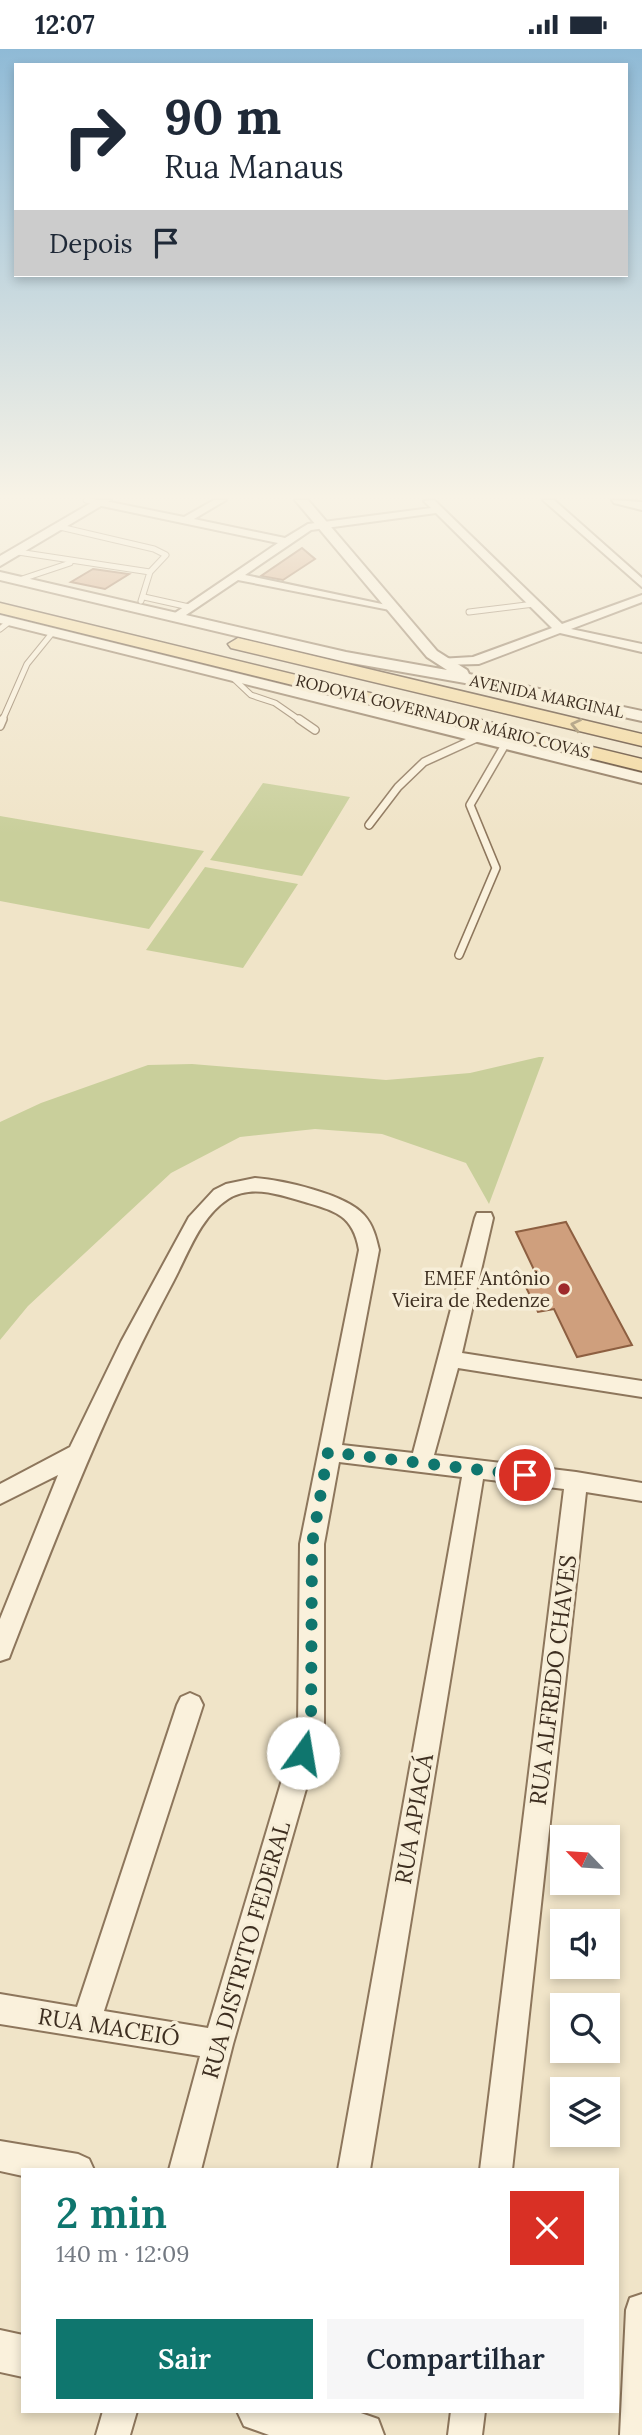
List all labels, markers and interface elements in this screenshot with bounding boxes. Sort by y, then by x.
text: 12:07 [35,8,95,41]
text: 90 m [164,85,281,147]
icon: right [49,91,140,182]
text: Rua Manaus [164,146,344,187]
icon: arrive [147,224,185,262]
text: Depois [49,227,133,260]
street label: RODOVIA GOVERNADOR MÁRIO COVAS [294,670,592,762]
street label: AVENIDA MARGINAL [467,670,626,722]
one-way arrow [570,718,582,733]
place label: EMEF Antônio Vieira de Redenze [391,1266,550,1312]
marker: EMEF Antônio Vieira de Redenze [556,1281,572,1297]
pin [495,1445,555,1505]
icon: arrive [506,1456,544,1494]
street label: RUA ALFREDO CHAVES [523,1553,582,1807]
position arrow [266,1716,340,1790]
street label: RUA APIACÁ [388,1751,439,1886]
street label: RUA DISTRITO FEDERAL [195,1818,296,2082]
north arrow [550,1825,620,1895]
map controls [550,1825,620,2147]
button: sound [550,1909,620,1979]
button: search [550,1993,620,2063]
street label: RUA MACEIÓ [36,2001,182,2052]
button: layers [550,2077,620,2147]
text: 2 min [56,2186,167,2240]
button: close [510,2191,584,2265]
text: 140 m · 12:09 [56,2239,190,2268]
button: Sair [56,2319,313,2399]
button: Compartilhar [327,2319,584,2399]

